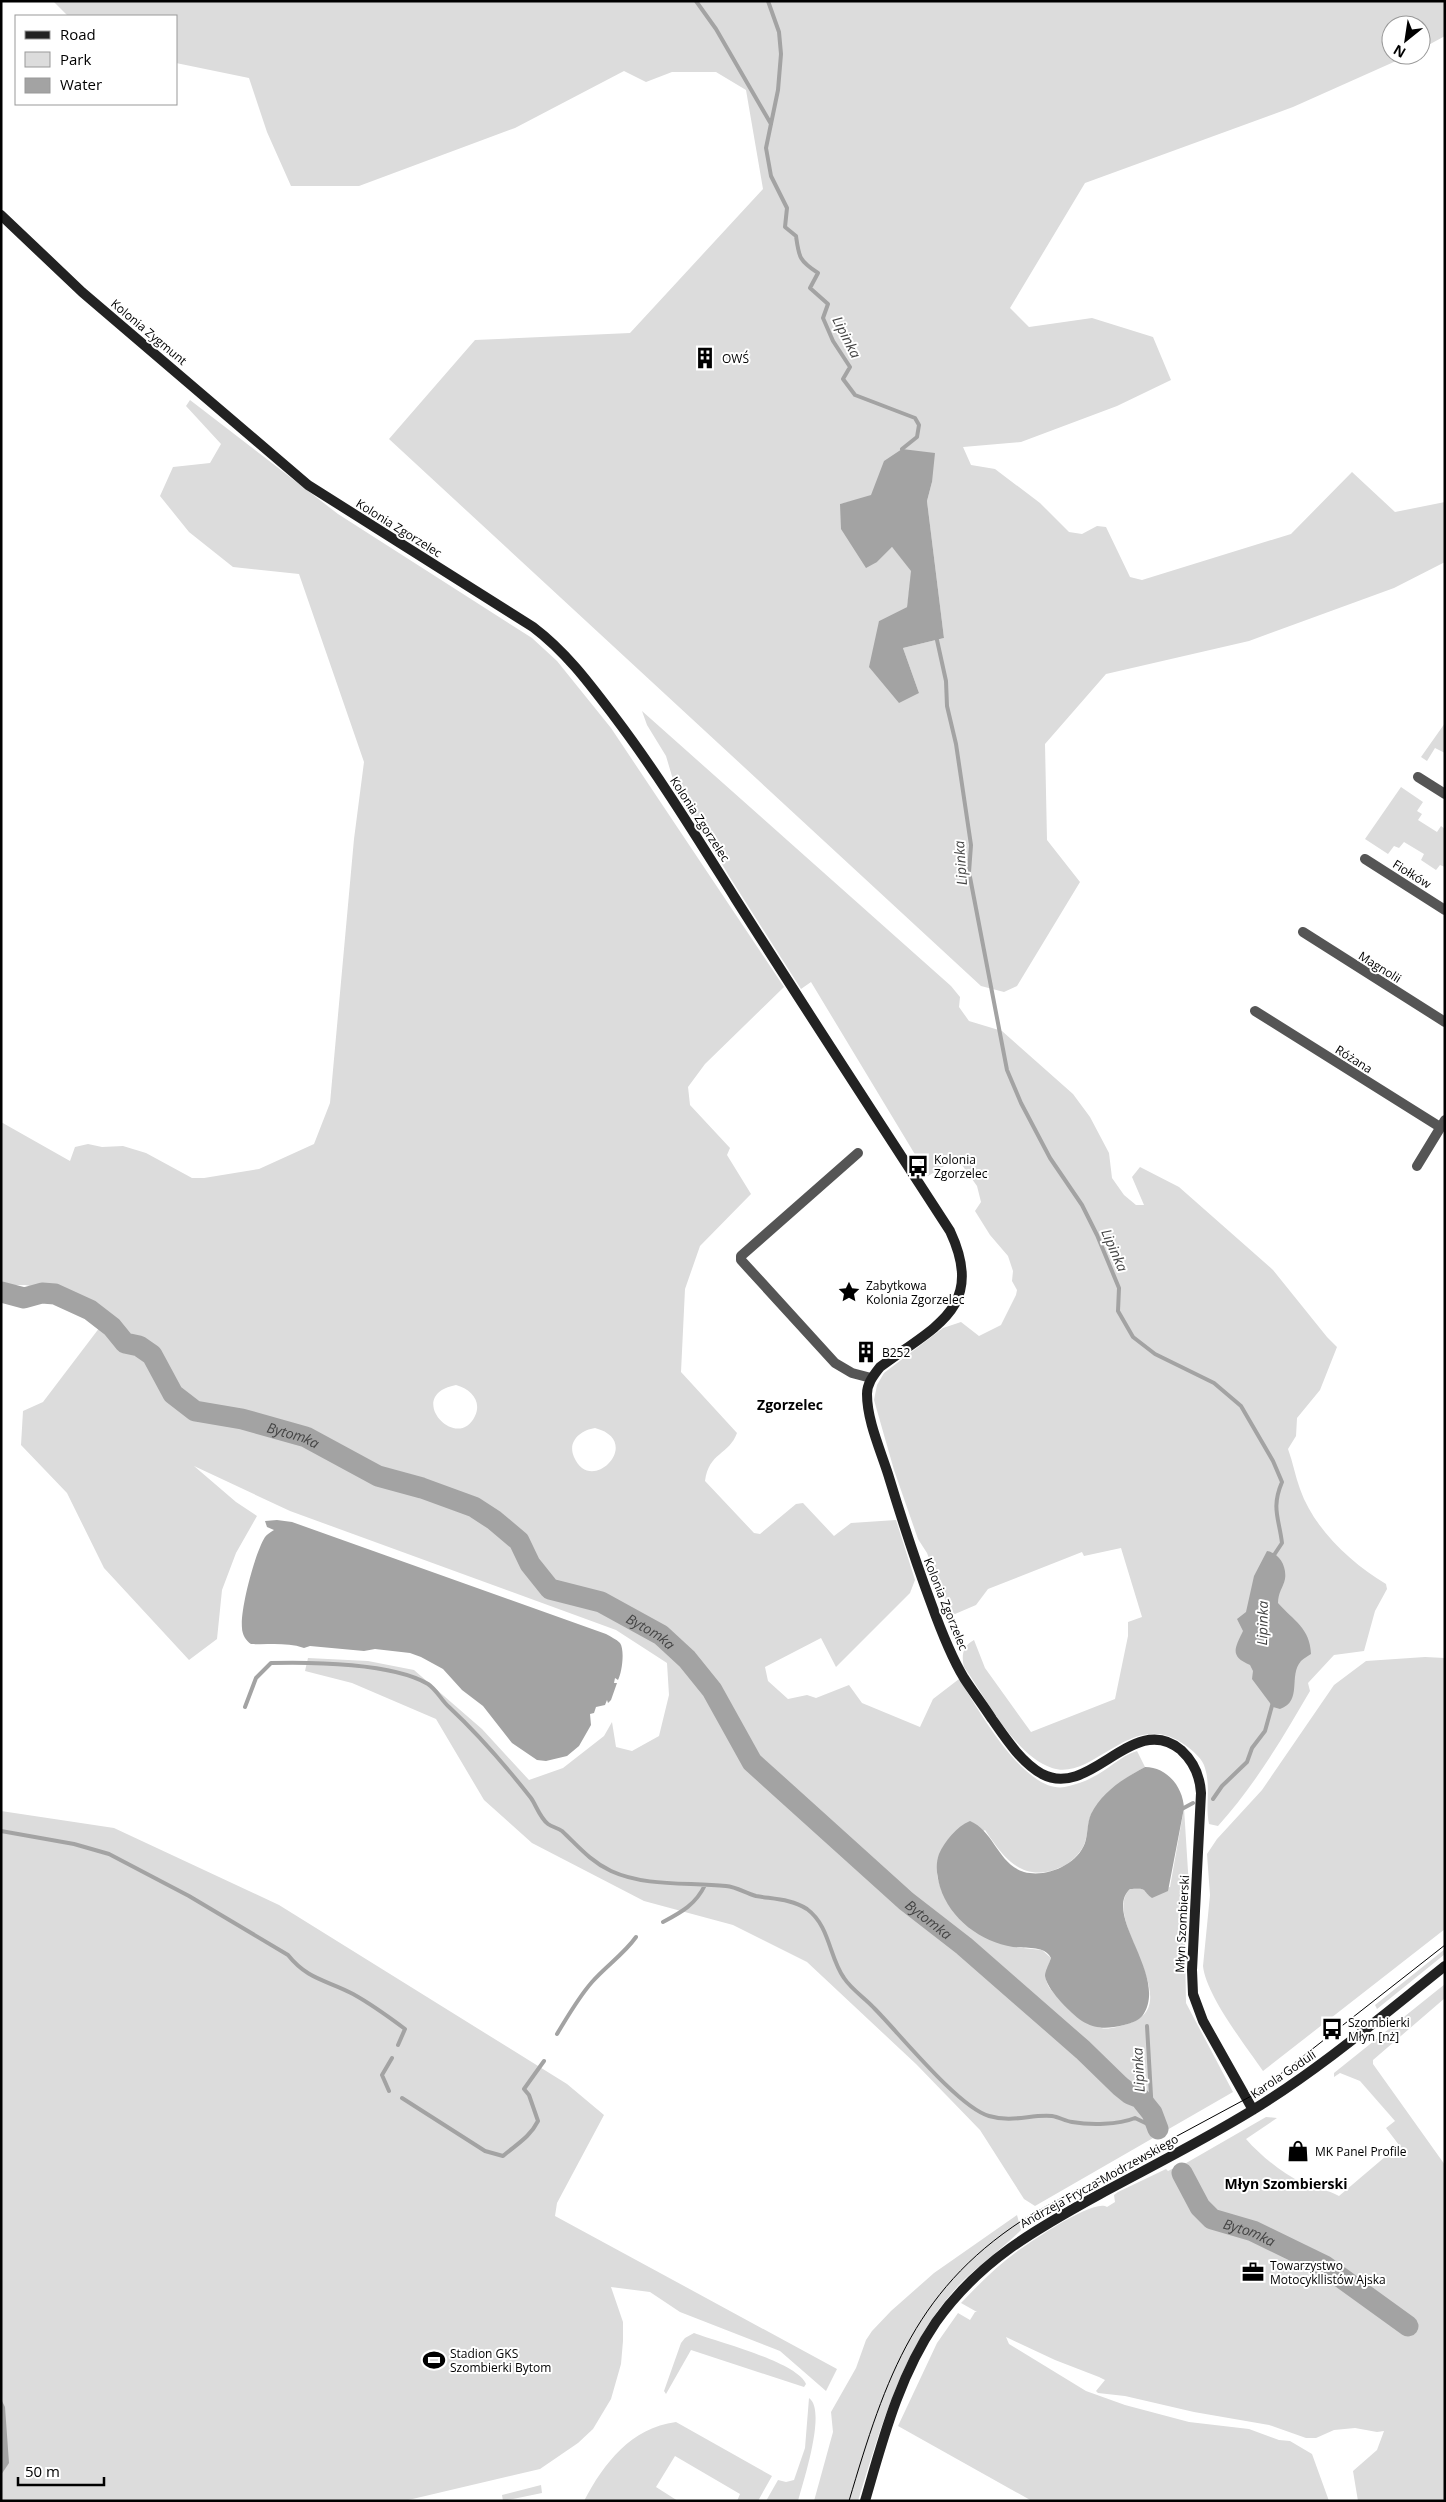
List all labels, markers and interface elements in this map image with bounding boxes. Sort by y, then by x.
legend [15,15,178,105]
north arrow [1381,15,1431,65]
text: Road [60,24,96,44]
text: N [1390,41,1409,63]
text: Park [60,49,91,69]
text: Water [60,74,102,94]
street label: Kolonia Zygmunt [107,295,191,369]
water label: Lipinka [828,313,866,361]
building icon: OWŚ [692,345,718,371]
place label: OWŚ [722,350,749,367]
street label: Kolonia Zgorzelec [353,495,445,561]
street label: Kolonia Zgorzelec [666,773,734,865]
water label: Lipinka [949,840,971,886]
street label: Fiołków [1390,856,1435,893]
street label: Magnolii [1355,947,1405,987]
street label: Różana [1332,1041,1376,1077]
place label: Kolonia Zgorzelec [934,1151,988,1182]
bus stop icon: Kolonia Zgorzelec [905,1153,931,1179]
water label: Lipinka [1097,1226,1133,1274]
place label: Zabytkowa Kolonia Zgorzelec [866,1277,965,1308]
place icon: Zabytkowa Kolonia Zgorzelec [836,1279,862,1305]
building icon: B252 [853,1339,879,1365]
place label: B252 [882,1344,910,1361]
district label: Zgorzelec [757,1395,823,1414]
water label: Bytomka [265,1417,323,1452]
street label: Kolonia Zgorzelec [920,1555,972,1653]
water label: Lipinka [1252,1600,1272,1646]
water label: Bytomka [623,1608,680,1653]
street label: Młyn Szombierski [1171,1875,1193,1973]
water label: Bytomka [902,1895,956,1943]
place label: Szombierki Młyn [nż] [1348,2014,1410,2045]
bus stop icon: Szombierki Młyn [nż] [1319,2016,1345,2042]
street label: Karola Goduli [1247,2046,1319,2102]
water label: Lipinka [1127,2047,1149,2093]
street label: Andrzeja Frycza-Modrzewskiego [1017,2130,1181,2232]
shop icon: MK Panel Profile [1285,2138,1311,2164]
place label: MK Panel Profile [1315,2143,1407,2160]
district label: Młyn Szombierski [1225,2174,1347,2193]
water label: Bytomka [1221,2213,1279,2250]
place label: Towarzystwo Motocykllistów Ajska [1270,2257,1386,2288]
office icon: Towarzystwo Motocykllistów Ajska [1240,2259,1266,2285]
place label: Stadion GKS Szombierki Bytom [450,2345,551,2376]
sports icon: Stadion GKS Szombierki Bytom [421,2347,447,2373]
scale bar [18,2454,104,2486]
text: 50 m [25,2461,60,2481]

